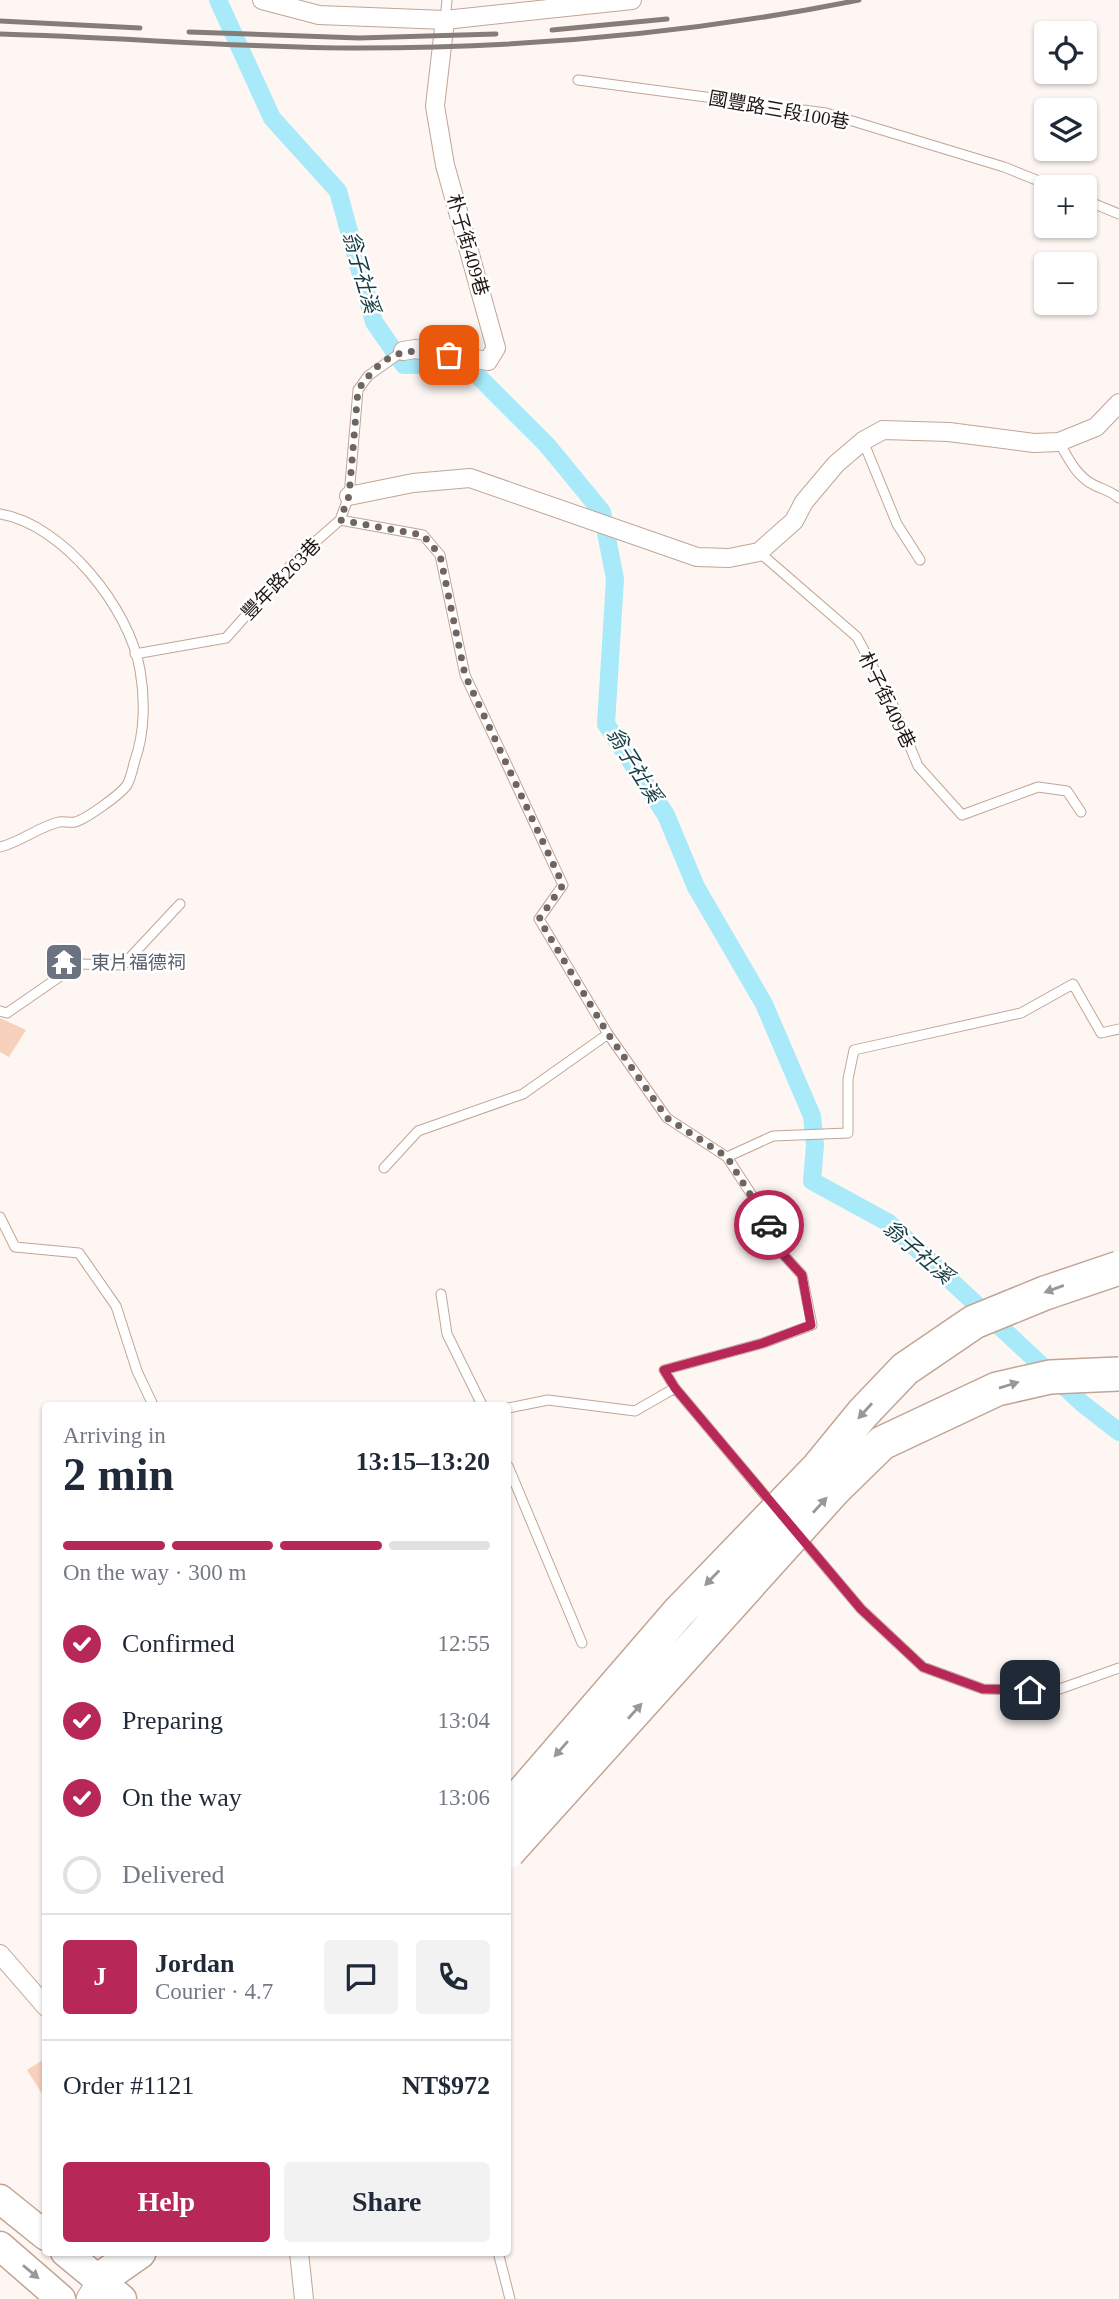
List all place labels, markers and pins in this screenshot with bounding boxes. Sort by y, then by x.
pin [419,325,479,385]
temple icon: 東片福德祠 [43,941,85,983]
place label: 東片福德祠 [91,952,186,973]
pin [1000,1660,1060,1720]

